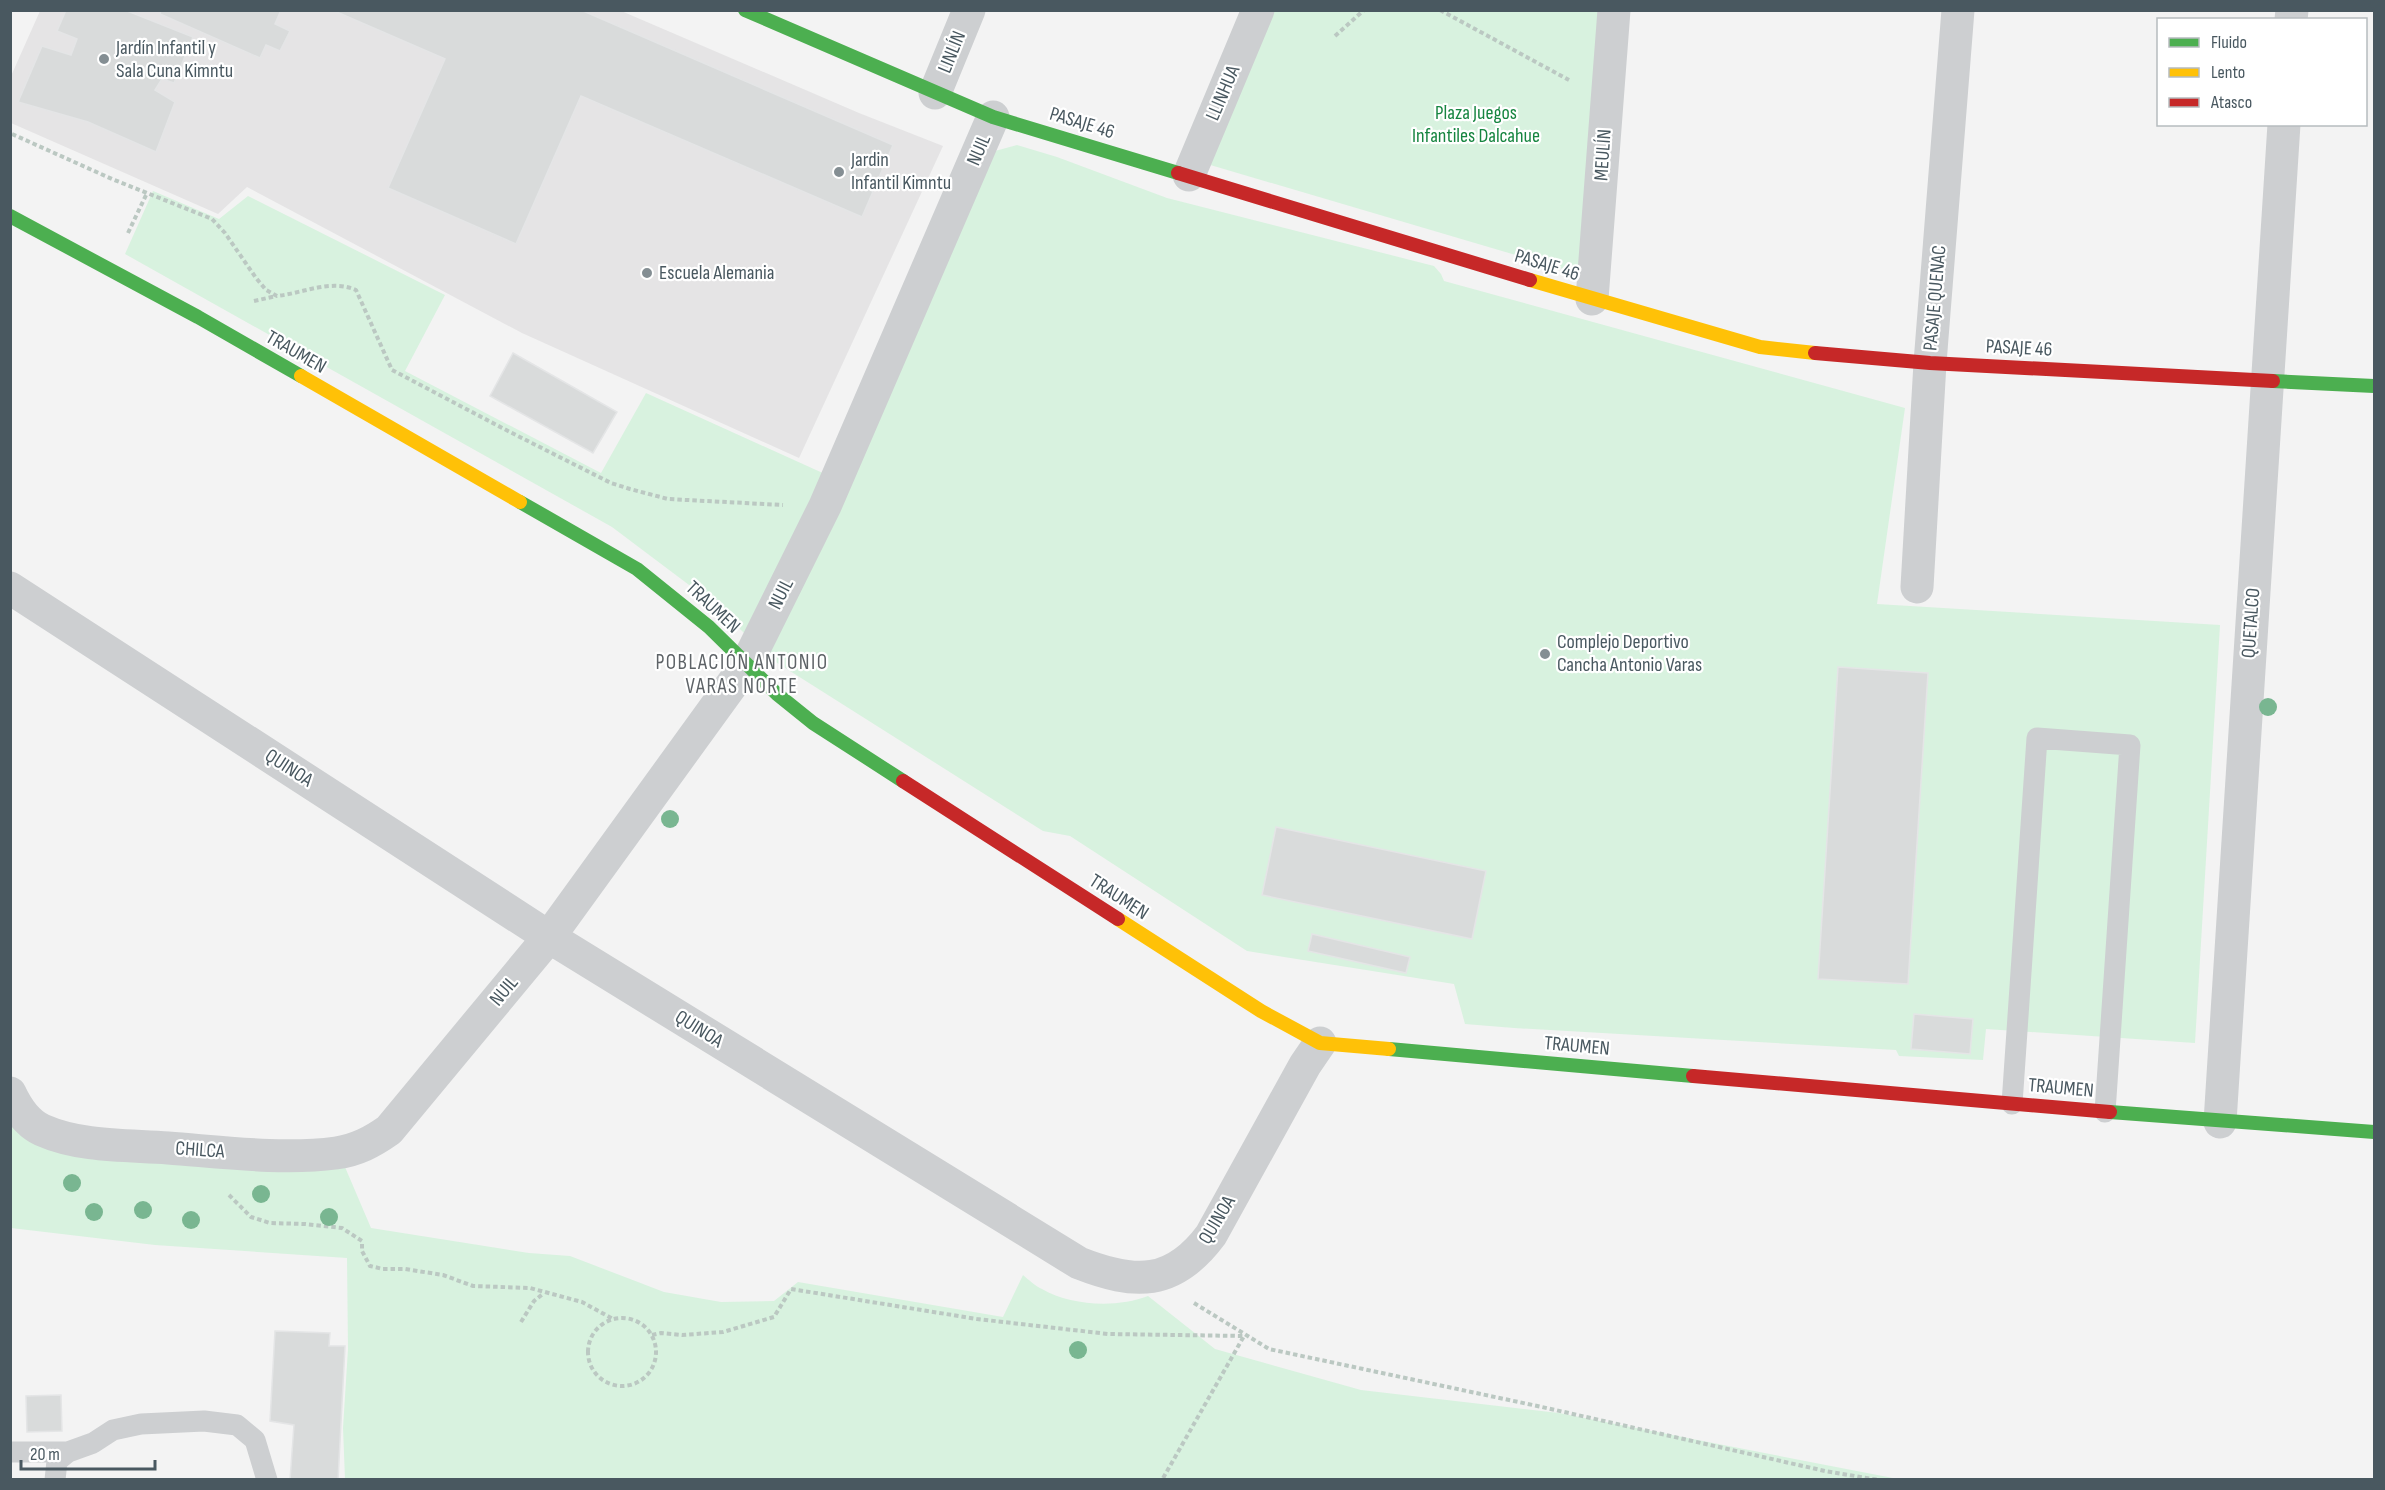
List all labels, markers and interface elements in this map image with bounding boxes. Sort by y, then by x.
legend [2157,18,2367,126]
street label: LINLÍN [933,27,971,77]
text: Fluido [2211,32,2247,53]
place label: Jardín Infantil y Sala Cuna Kimntu [115,36,233,83]
marker: Jardín Infantil y Sala Cuna Kimntu [97,52,111,66]
street label: LLINHUA [1201,61,1245,124]
text: Lento [2211,62,2245,83]
text: Atasco [2210,92,2252,113]
park label: Plaza Juegos Infantiles Dalcahue [1412,101,1540,148]
street label: PASAJE 46 [1047,102,1117,144]
street label: MEULÍN [1589,128,1617,182]
street label: NUIL [962,130,996,169]
place label: Jardin Infantil Kimntu [850,148,951,195]
marker: Jardin Infantil Kimntu [832,165,846,179]
street label: PASAJE 46 [1512,244,1582,286]
street label: PASAJE QUENAC [1918,244,1952,352]
place label: Escuela Alemania [659,261,775,285]
marker: Escuela Alemania [640,266,654,280]
street label: TRAUMEN [261,325,331,379]
street label: PASAJE 46 [1985,334,2053,362]
street label: NUIL [763,574,799,614]
street label: TRAUMEN [681,576,745,638]
street label: QUETALCO [2237,587,2265,659]
place label: Complejo Deportivo Cancha Antonio Varas [1557,630,1702,677]
marker: Complejo Deportivo Cancha Antonio Varas [1538,647,1552,661]
district label: POBLACIÓN ANTONIO VARAS NORTE [655,650,829,699]
street label: QUINOA [261,744,318,793]
street label: TRAUMEN [1085,869,1153,925]
street label: NUIL [485,971,524,1011]
street label: QUINOA [670,1005,728,1053]
street label: TRAUMEN [1543,1031,1611,1061]
street label: TRAUMEN [2027,1073,2095,1103]
street label: CHILCA [175,1136,226,1164]
street label: QUINOA [1193,1191,1241,1249]
scale bar [21,1433,154,1471]
text: 20 m [30,1444,60,1465]

